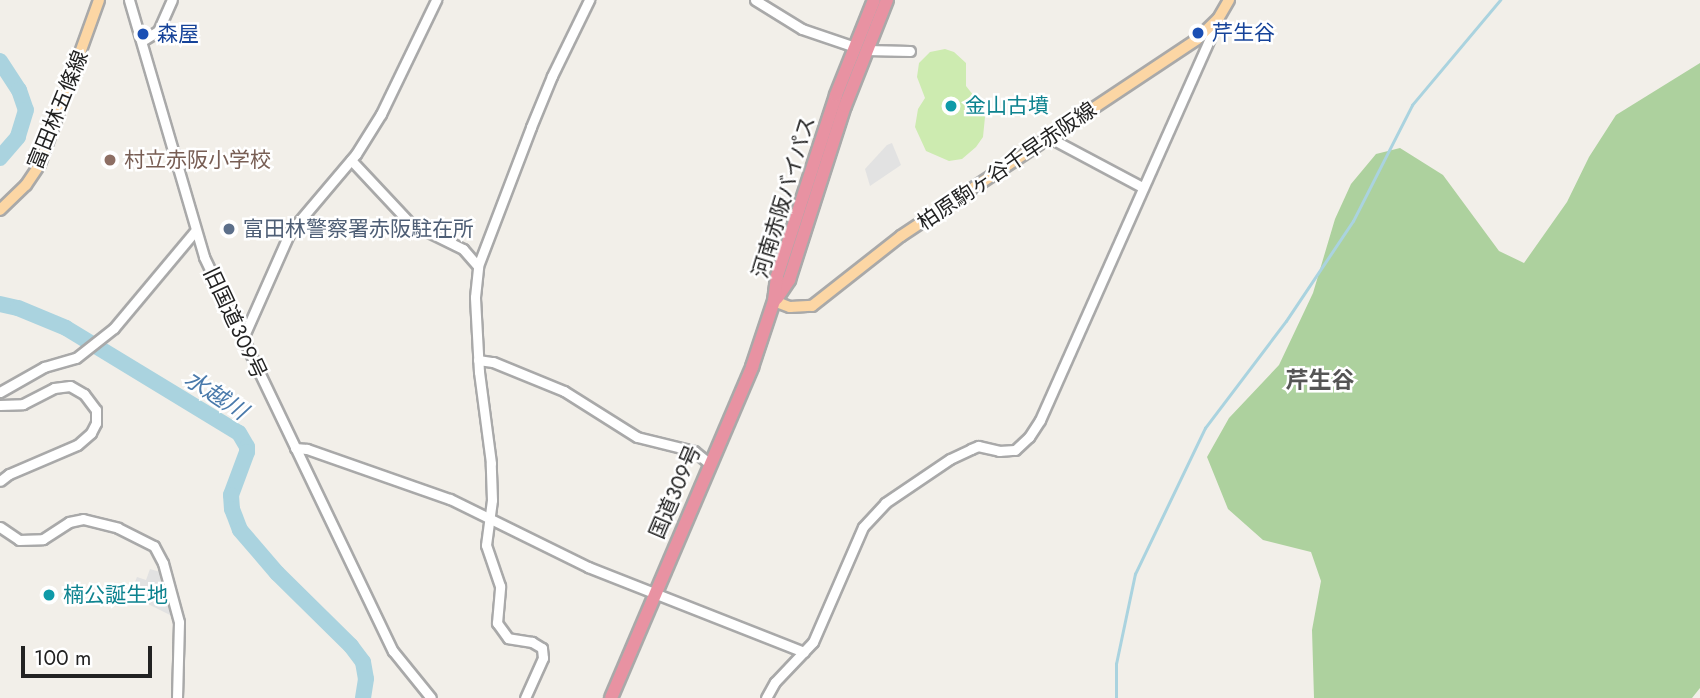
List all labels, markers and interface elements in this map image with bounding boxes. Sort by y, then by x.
place label: 芹生谷 [1212,20,1275,46]
place label: 森屋 [157,21,199,47]
marker: 芹生谷 [1190,25,1206,41]
marker: 森屋 [135,26,151,42]
street label: 富田林五條線 [23,47,93,173]
place label: 金山古墳 [965,93,1049,119]
street label: 柏原駒ヶ谷千早赤阪線 [913,97,1101,235]
marker: 金山古墳 [943,98,959,114]
street label: 河南赤阪バイパス [747,113,821,281]
place label: 村立赤阪小学校 [124,147,271,173]
marker: 村立赤阪小学校 [102,152,118,168]
place label: 富田林警察署赤阪駐在所 [243,216,474,242]
marker: 富田林警察署赤阪駐在所 [221,221,237,237]
street label: 旧国道309号 [198,263,272,383]
water label: 水越川 [180,365,252,425]
district label: 芹生谷 [1286,366,1354,394]
street label: 国道309号 [644,441,706,543]
place label: 楠公誕生地 [63,582,168,608]
marker: 楠公誕生地 [41,587,57,603]
scale bar [24,632,156,676]
text: 100 m [34,643,91,673]

